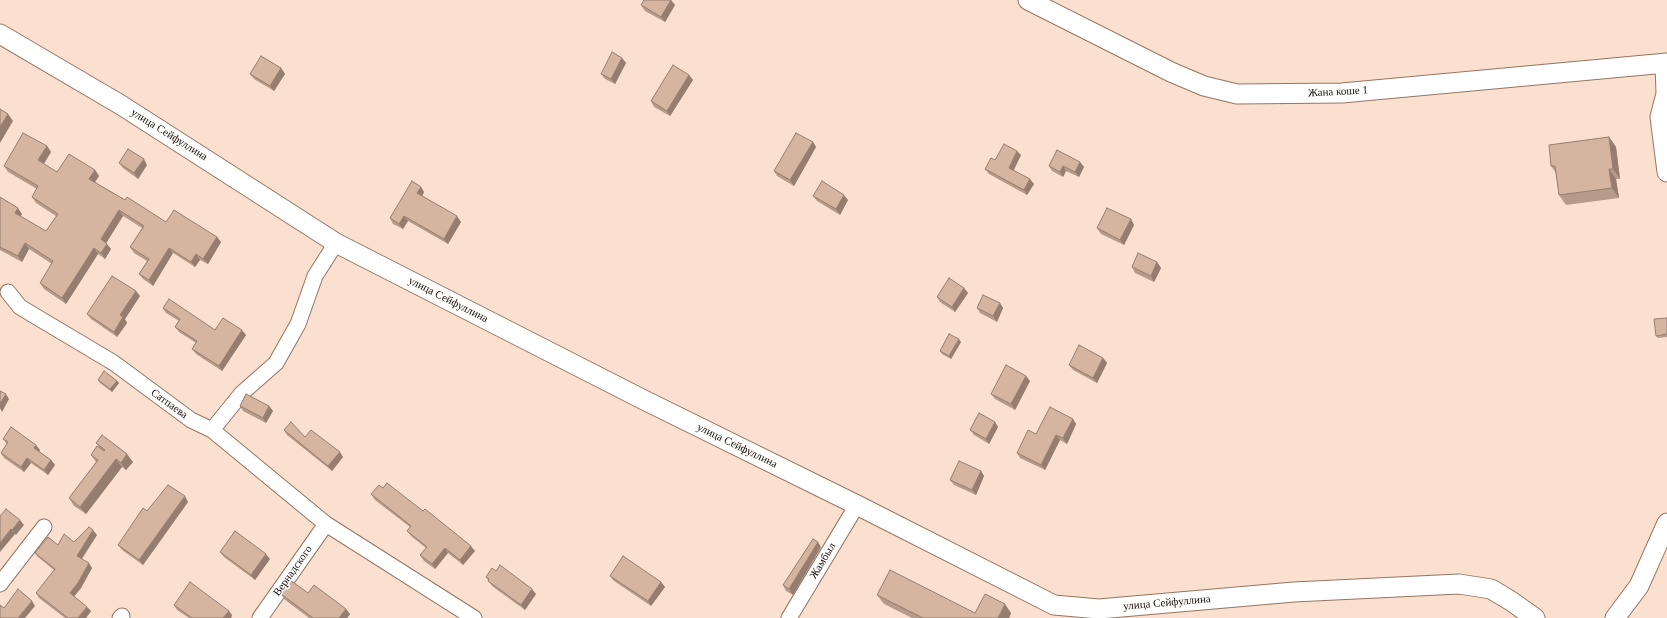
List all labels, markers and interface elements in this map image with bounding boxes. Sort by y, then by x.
street label: Жана коше 1 [1308,84,1368,100]
street label: улица Сейфуллина [128,106,210,164]
street label: улица Сейфуллина [406,274,490,326]
street label: Сатпаева [148,386,190,422]
street label: улица Сейфуллина [695,421,779,471]
street label: Жамбыл [807,540,839,582]
street label: Вернадского [271,543,315,599]
street label: улица Сейфуллина [1123,593,1211,613]

